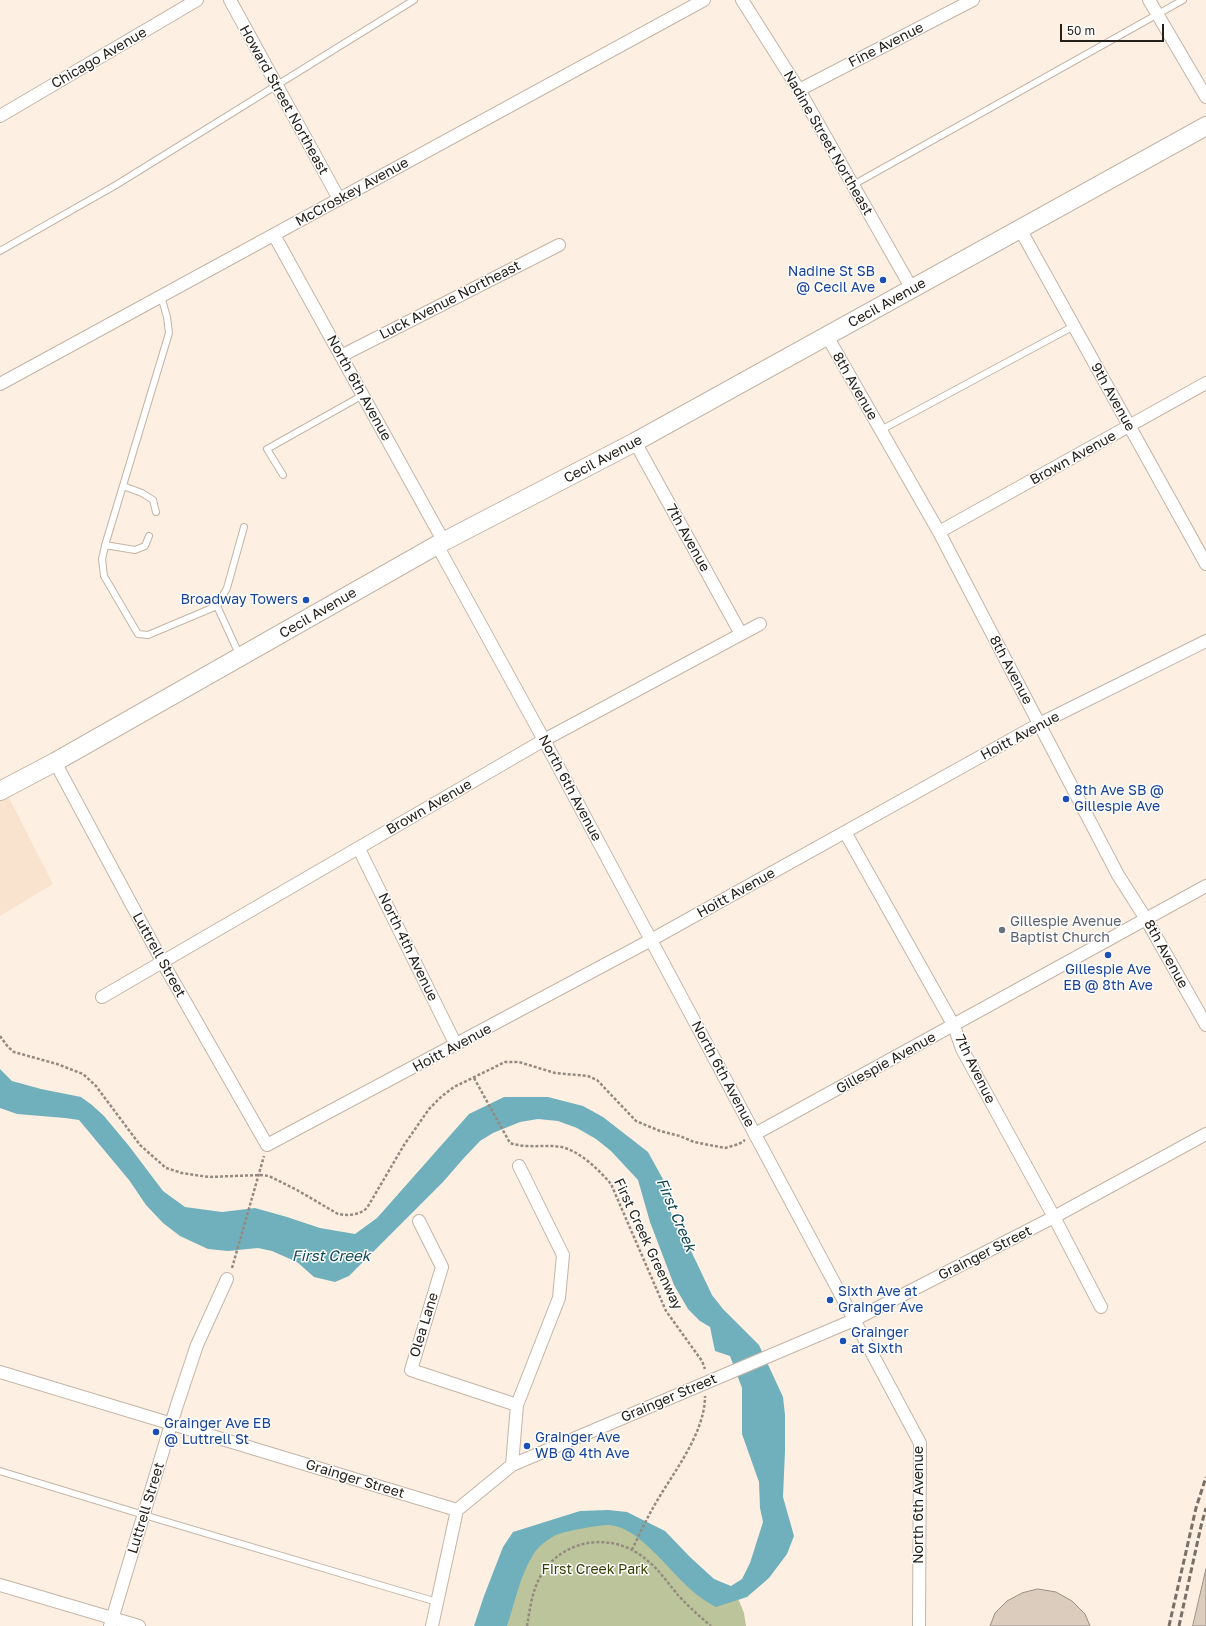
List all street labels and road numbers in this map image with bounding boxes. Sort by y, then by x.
street label: Fine Avenue [846,19,926,71]
street label: Howard Street Northeast [236,22,332,178]
street label: Chicago Avenue [48,24,150,92]
street label: Nadine Street Northeast [780,68,876,218]
street label: McCroskey Avenue [293,154,411,230]
street label: Luck Avenue Northeast [377,257,523,343]
street label: Cecil Avenue [845,275,929,331]
street label: North 6th Avenue [323,332,395,444]
street label: 8th Avenue [829,349,881,423]
street label: 9th Avenue [1087,360,1139,434]
street label: Brown Avenue [1027,427,1119,489]
street label: Cecil Avenue [561,431,645,487]
street label: 7th Avenue [663,501,713,575]
street label: Cecil Avenue [276,584,360,642]
street label: 8th Avenue [986,633,1036,707]
street label: Hoitt Avenue [978,708,1062,764]
street label: North 6th Avenue [535,732,605,844]
street label: Brown Avenue [383,776,475,838]
street label: Hoitt Avenue [694,865,778,921]
street label: North 4th Avenue [375,890,441,1004]
street label: Luttrell Street [129,910,189,1000]
street label: 8th Avenue [1140,917,1192,991]
street label: North 6th Avenue [688,1018,758,1130]
street label: Hoitt Avenue [410,1020,494,1076]
street label: Gillespie Avenue [833,1029,939,1097]
street label: 7th Avenue [951,1032,999,1106]
street label: First Creek Greenway [610,1176,686,1312]
street label: Grainger Street [935,1222,1035,1284]
street label: Olea Lane [406,1291,442,1359]
street label: Grainger Street [618,1370,720,1426]
street label: North 6th Avenue [911,1446,927,1564]
street label: Grainger Street [303,1456,407,1502]
street label: Luttrell Street [124,1460,168,1556]

